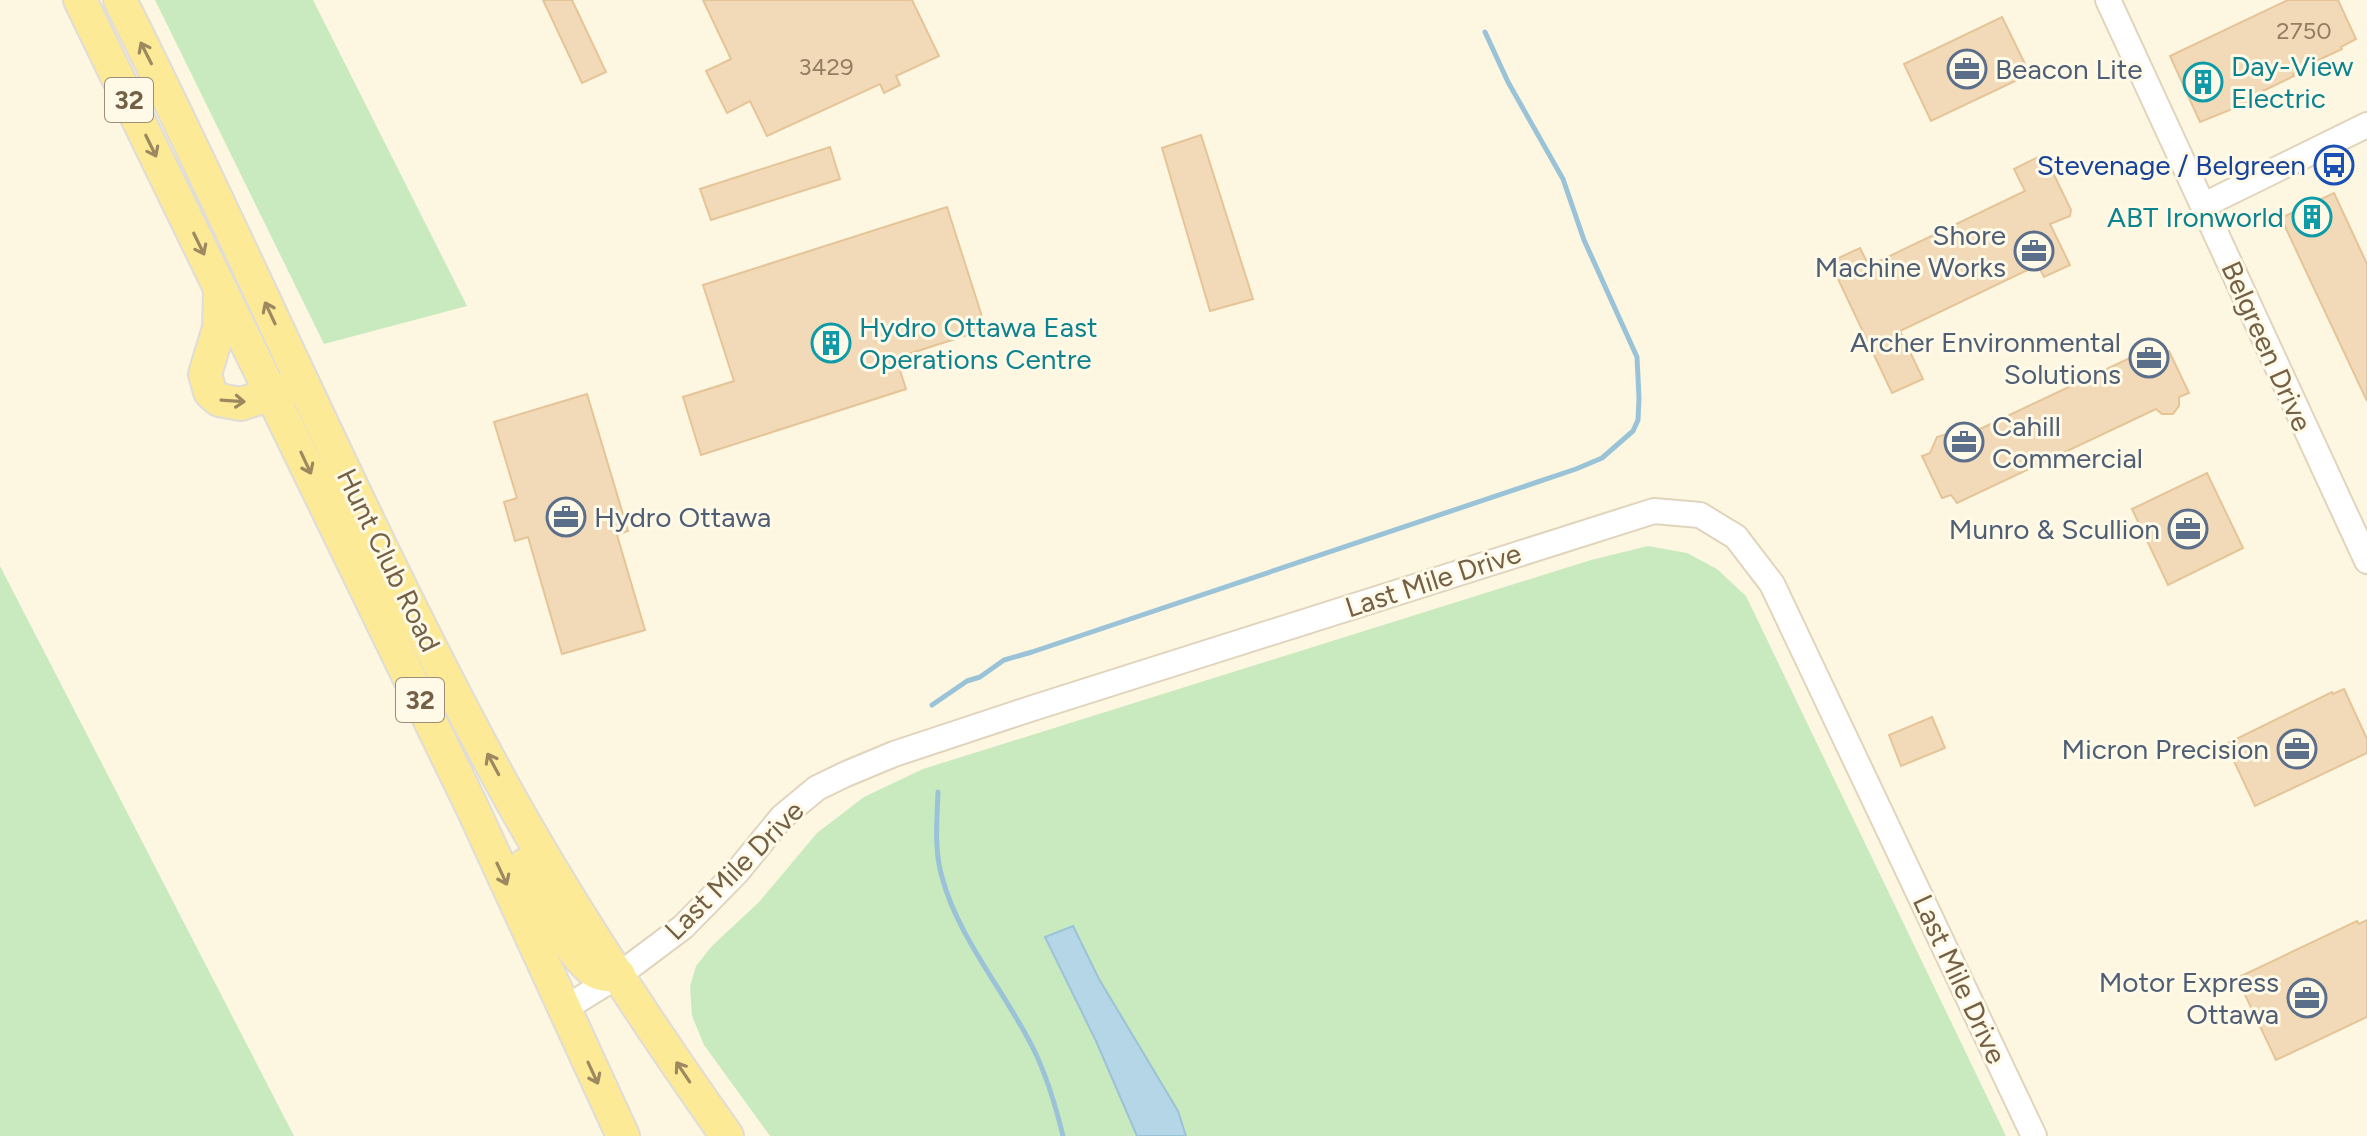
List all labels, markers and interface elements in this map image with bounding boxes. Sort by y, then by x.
house number: 2750 [2276,16,2332,45]
one-way arrow [138,41,154,65]
office icon: Beacon Lite [1946,48,1988,90]
place label: Day-View Electric [2231,49,2354,115]
house number: 3429 [799,52,853,81]
place label: Beacon Lite [1995,52,2142,86]
building icon: Day-View Electric [2182,61,2224,103]
road number: 32 [105,78,153,122]
one-way arrow [144,133,159,157]
bus stop icon: Stevenage / Belgreen [2313,144,2355,186]
place label: Stevenage / Belgreen [2037,148,2306,182]
building icon: ABT Ironworld [2291,196,2333,238]
place label: ABT Ironworld [2107,200,2284,234]
place label: Shore Machine Works [1815,218,2006,284]
office icon: Shore Machine Works [2013,230,2055,272]
one-way arrow [192,232,207,256]
street label: Belgreen Drive [2214,256,2320,436]
one-way arrow [262,301,277,325]
place label: Hydro Ottawa East Operations Centre [859,310,1098,376]
building icon: Hydro Ottawa East Operations Centre [810,322,852,364]
place label: Archer Environmental Solutions [1850,325,2121,391]
office icon: Archer Environmental Solutions [2128,337,2170,379]
one-way arrow [220,394,246,409]
place label: Cahill Commercial [1992,409,2143,475]
office icon: Cahill Commercial [1943,421,1985,463]
one-way arrow [299,451,314,475]
street label: Hunt Club Road [330,463,448,657]
office icon: Hydro Ottawa [545,496,587,538]
place label: Hydro Ottawa [594,500,771,534]
office icon: Munro & Scullion [2167,508,2209,550]
place label: Munro & Scullion [1949,512,2160,546]
street label: Last Mile Drive [1341,536,1525,624]
road number: 32 [396,678,444,722]
office icon: Micron Precision [2276,728,2318,770]
place label: Micron Precision [2062,732,2269,766]
one-way arrow [484,753,500,776]
street label: Last Mile Drive [657,793,811,947]
one-way arrow [495,862,510,886]
street label: Last Mile Drive [1906,889,2014,1069]
place label: Motor Express Ottawa [2099,965,2279,1031]
office icon: Motor Express Ottawa [2286,977,2328,1019]
one-way arrow [586,1061,601,1085]
one-way arrow [675,1061,691,1083]

